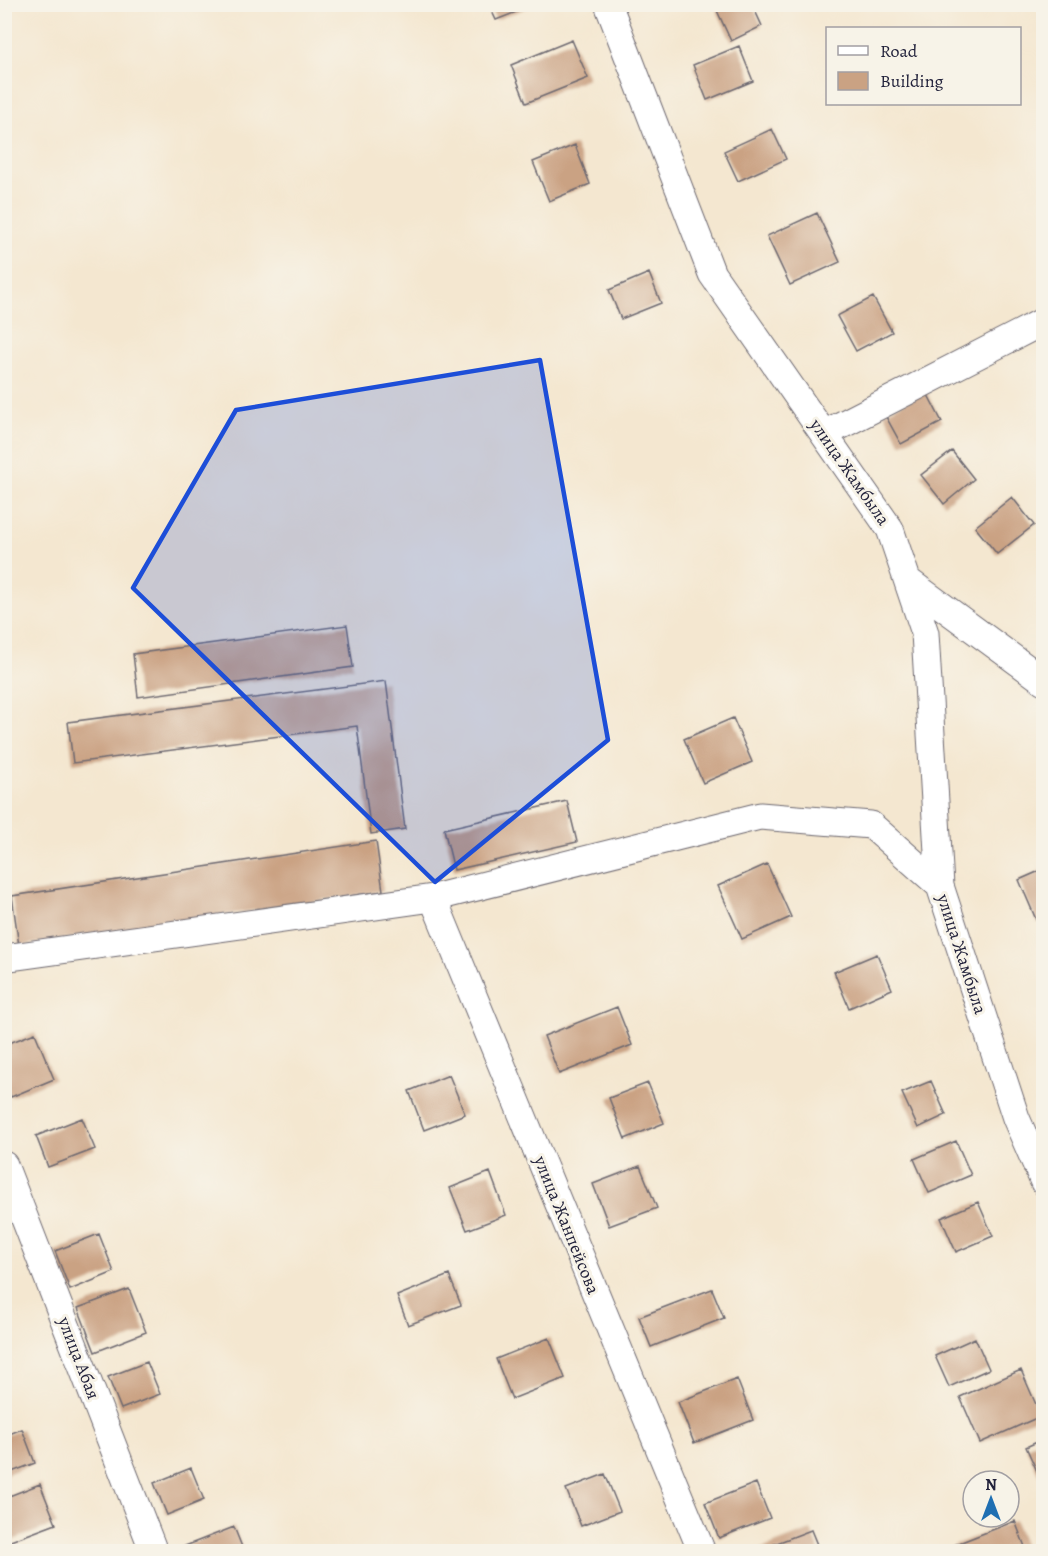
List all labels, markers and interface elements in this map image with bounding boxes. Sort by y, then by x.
legend [826,27,1021,105]
text: Road [880,39,918,63]
text: Building [880,69,944,93]
street label: улица Жамбыла [804,413,896,531]
street label: улица Жамбыла [931,890,993,1018]
street label: улица Жанпейсова [528,1151,606,1298]
street label: улица Абая [52,1312,106,1403]
north arrow [961,1469,1021,1529]
text: N [985,1474,997,1496]

